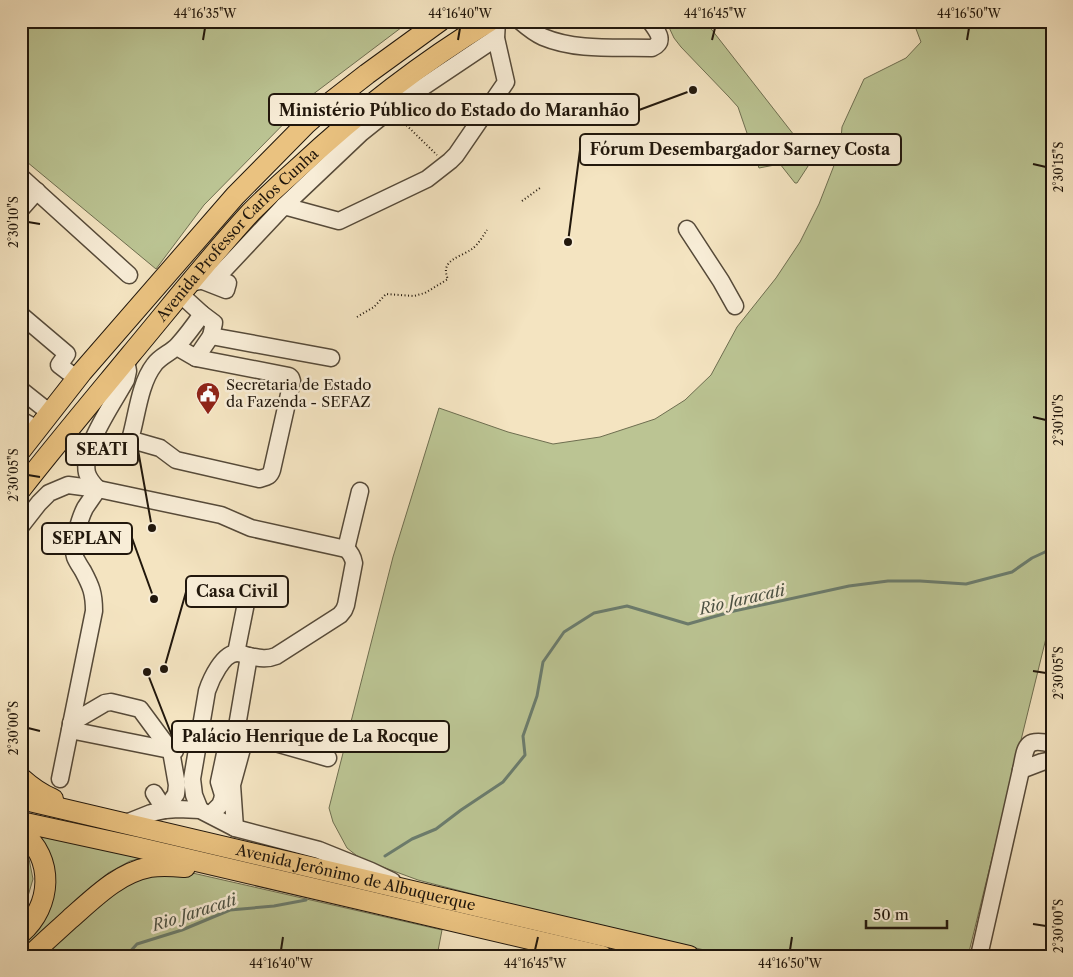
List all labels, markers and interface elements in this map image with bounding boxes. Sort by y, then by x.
text: 44°16'35"W [174,6,237,21]
text: 44°16'40"W [428,6,493,21]
text: 44°16'45"W [684,6,747,21]
text: 44°16'50"W [937,6,1002,21]
callout: Ministério Público do Estado do Maranhão [269,94,639,125]
text: Ministério Público do Estado do Maranhão [279,100,629,120]
callout: Fórum Desembargador Sarney Costa [580,134,901,165]
text: Fórum Desembargador Sarney Costa [590,139,891,159]
text: 2°30'15"S [1051,142,1066,192]
street label: Avenida Professor Carlos Cunha [151,144,322,326]
text: 2°30'10"S [6,196,21,248]
place label: Secretaria de Estado da Fazenda - SEFAZ [226,375,371,411]
public building icon: Secretaria de Estado da Fazenda - SEFAZ [195,381,221,415]
text: 2°30'10"S [1051,394,1066,446]
callout: SEATI [66,434,138,465]
text: SEATI [76,439,128,459]
text: 2°30'05"S [6,448,21,502]
callout: SEPLAN [42,523,132,554]
text: SEPLAN [52,528,122,548]
callout: Casa Civil [186,576,288,607]
water label: Rio Jaracati [695,579,788,619]
text: Casa Civil [196,581,278,601]
text: 2°30'05"S [1051,646,1066,700]
text: 2°30'00"S [6,701,21,755]
callout: Palácio Henrique de La Rocque [172,721,449,752]
text: Palácio Henrique de La Rocque [182,726,439,746]
street label: Avenida Jerônimo de Albuquerque [233,840,478,915]
water label: Rio Jaracati [147,889,240,936]
scale bar [866,897,947,929]
text: 2°30'00"S [1051,899,1066,953]
text: 50 m [873,905,909,924]
text: 44°16'40"W [249,956,314,971]
text: 44°16'45"W [504,956,567,971]
text: 44°16'50"W [758,956,823,971]

